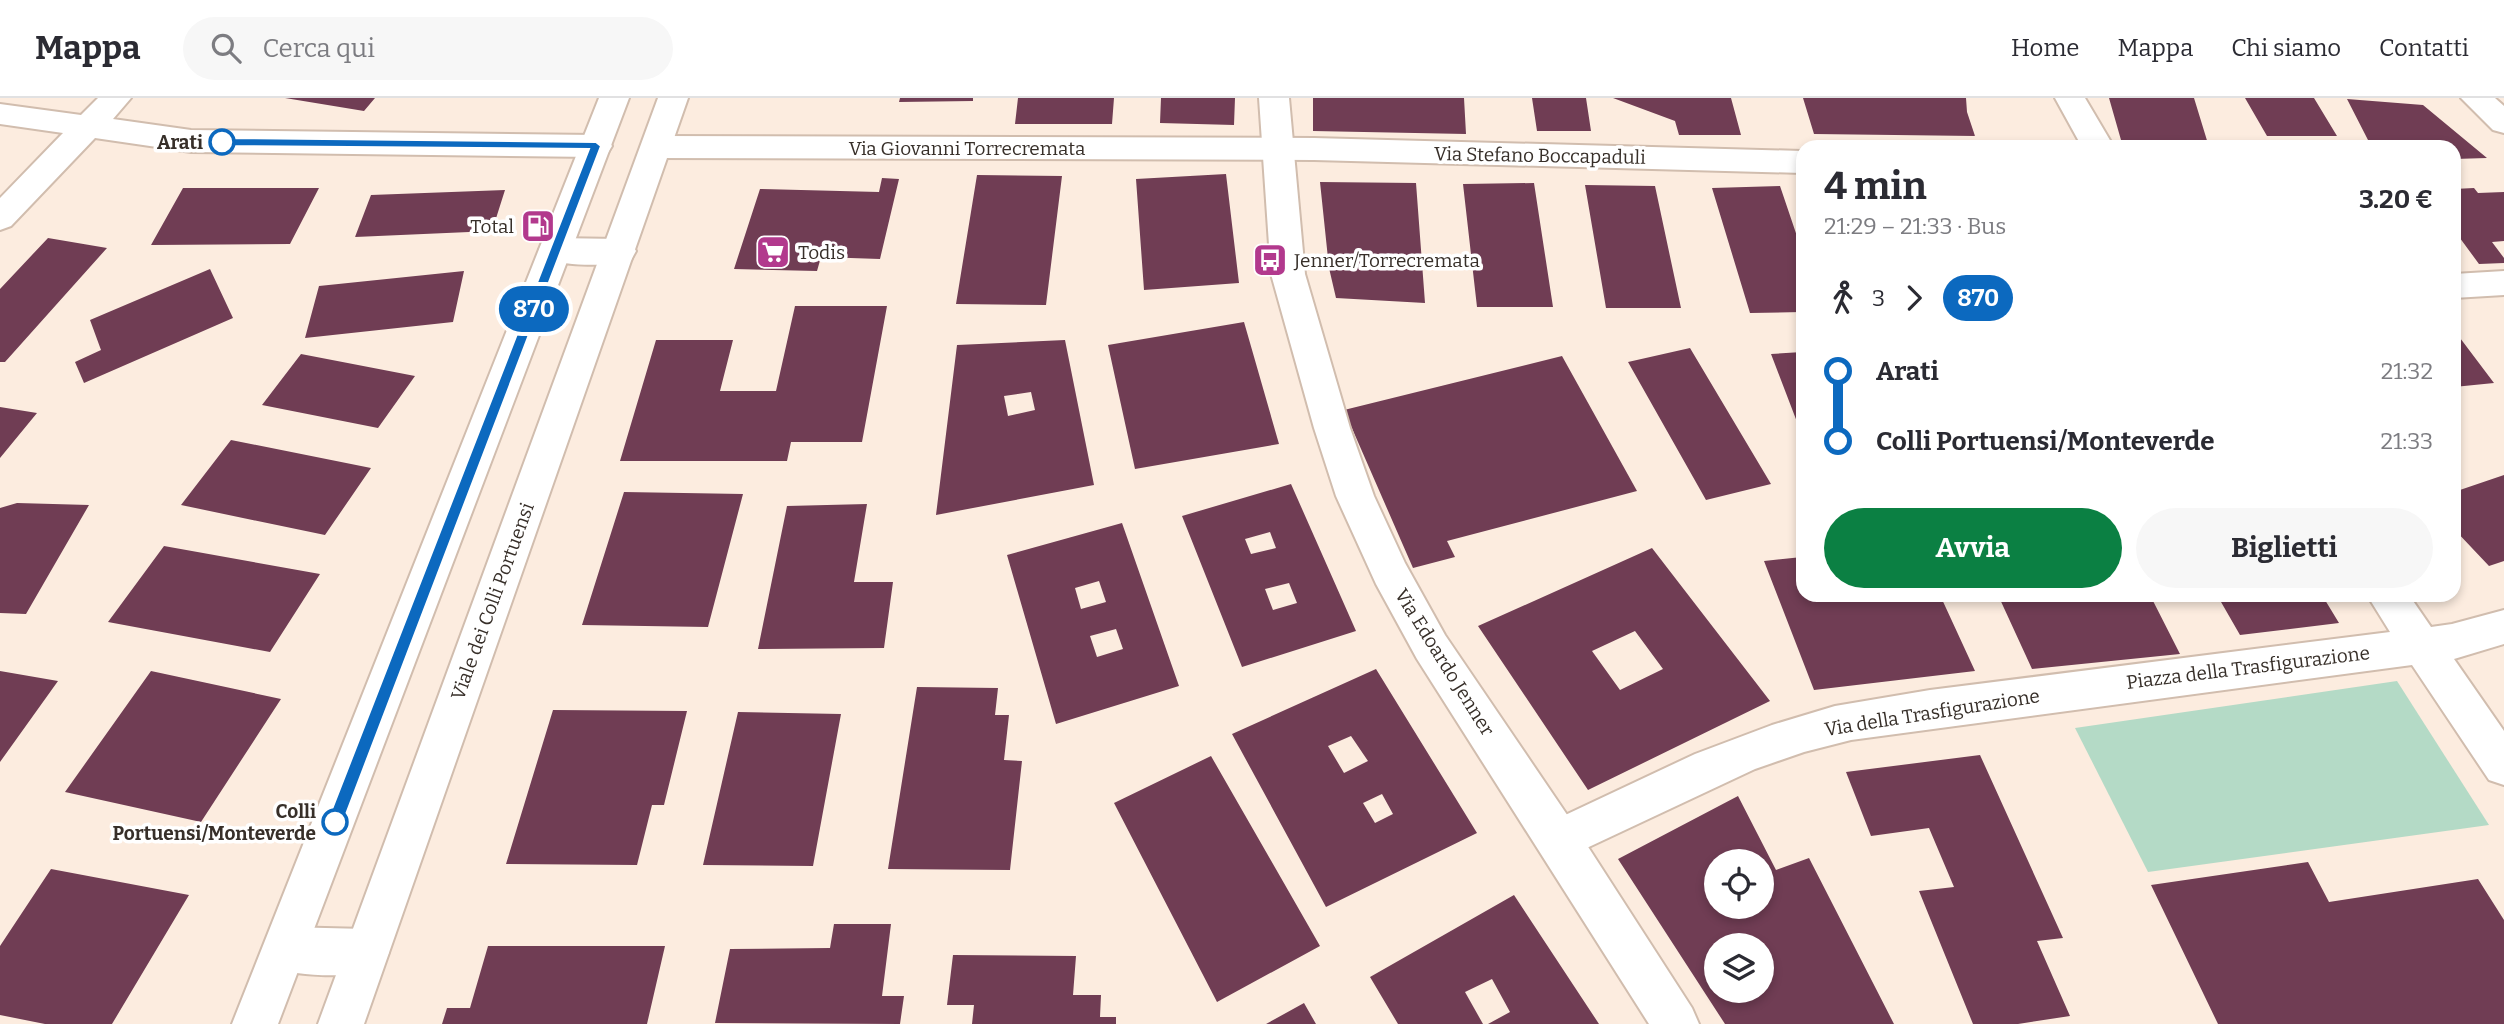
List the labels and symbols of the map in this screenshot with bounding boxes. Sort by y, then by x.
marker: Arati [209,129,235,155]
place label: Arati [157,131,203,154]
street label: Via Giovanni Torrecremata [849,137,1086,160]
street label: Via Stefano Boccapaduli [1434,142,1646,169]
fuel station icon: Total [519,207,557,245]
place label: Total [470,215,514,238]
supermarket icon: Todis [754,233,792,271]
place label: Todis [798,241,845,264]
bus stop icon: Jenner/Torrecremata [1251,241,1289,279]
place label: Jenner/Torrecremata [1293,249,1480,272]
line badge: 870 [494,286,574,332]
street label: Viale dei Colli Portuensi [446,499,539,703]
street label: Via Edoardo Jenner [1390,584,1499,741]
street label: Piazza della Trasfigurazione [2125,641,2371,694]
street label: Via della Trasfigurazione [1823,684,2041,741]
place label: Colli Portuensi/Monteverde [112,800,316,845]
marker: Colli Portuensi/Monteverde [322,809,348,835]

